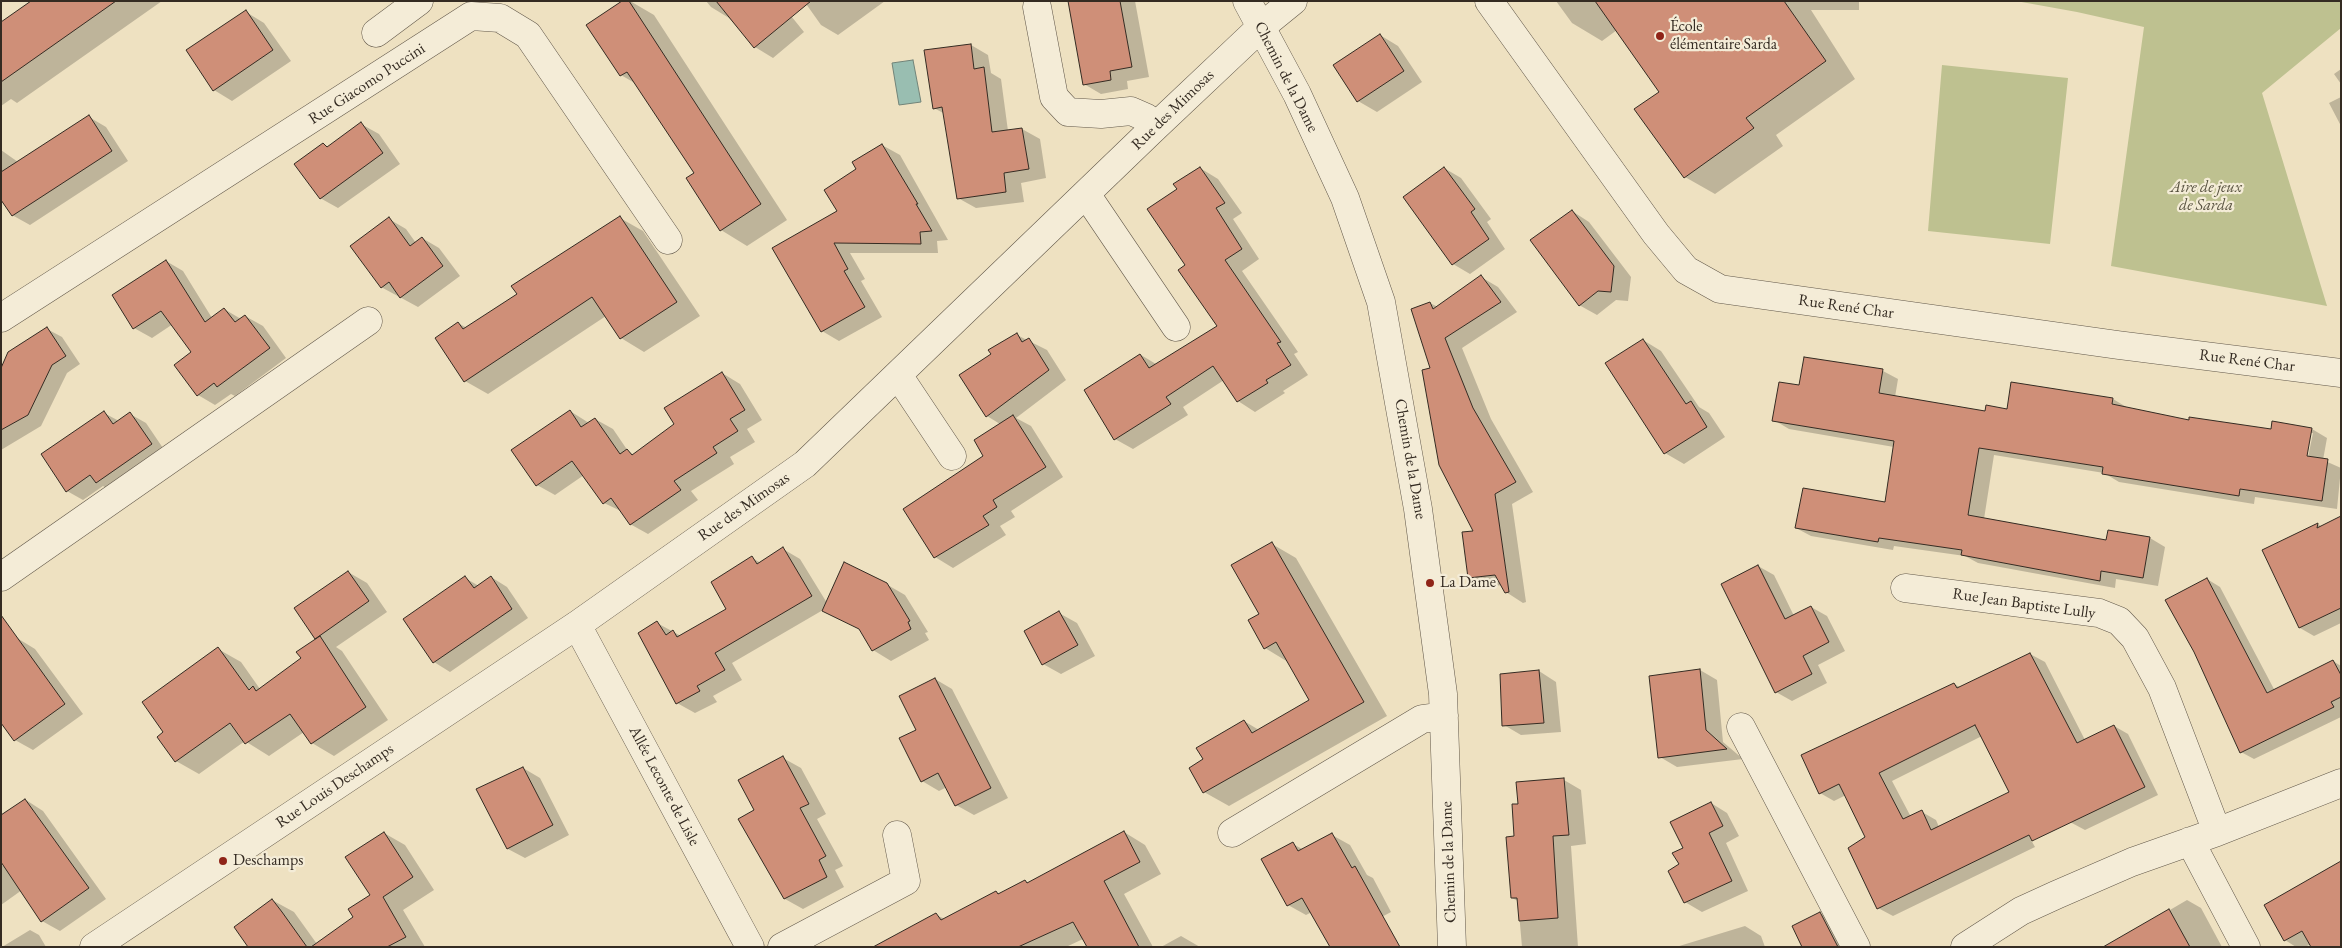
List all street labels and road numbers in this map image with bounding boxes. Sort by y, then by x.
street label: Chemin de la Dame [1250,18,1322,136]
street label: Rue Giacomo Puccini [305,39,429,129]
street label: Rue des Mimosas [1128,66,1218,154]
street label: Rue René Char [1797,291,1895,323]
street label: Rue René Char [2198,346,2296,376]
street label: Chemin de la Dame [1390,397,1430,521]
street label: Rue des Mimosas [695,468,793,546]
street label: Rue Jean Baptiste Lully [1951,584,2097,624]
street label: Allée Leconte de Lisle [624,723,704,849]
street label: Rue Louis Deschamps [273,740,397,832]
street label: Chemin de la Dame [1437,801,1461,923]

